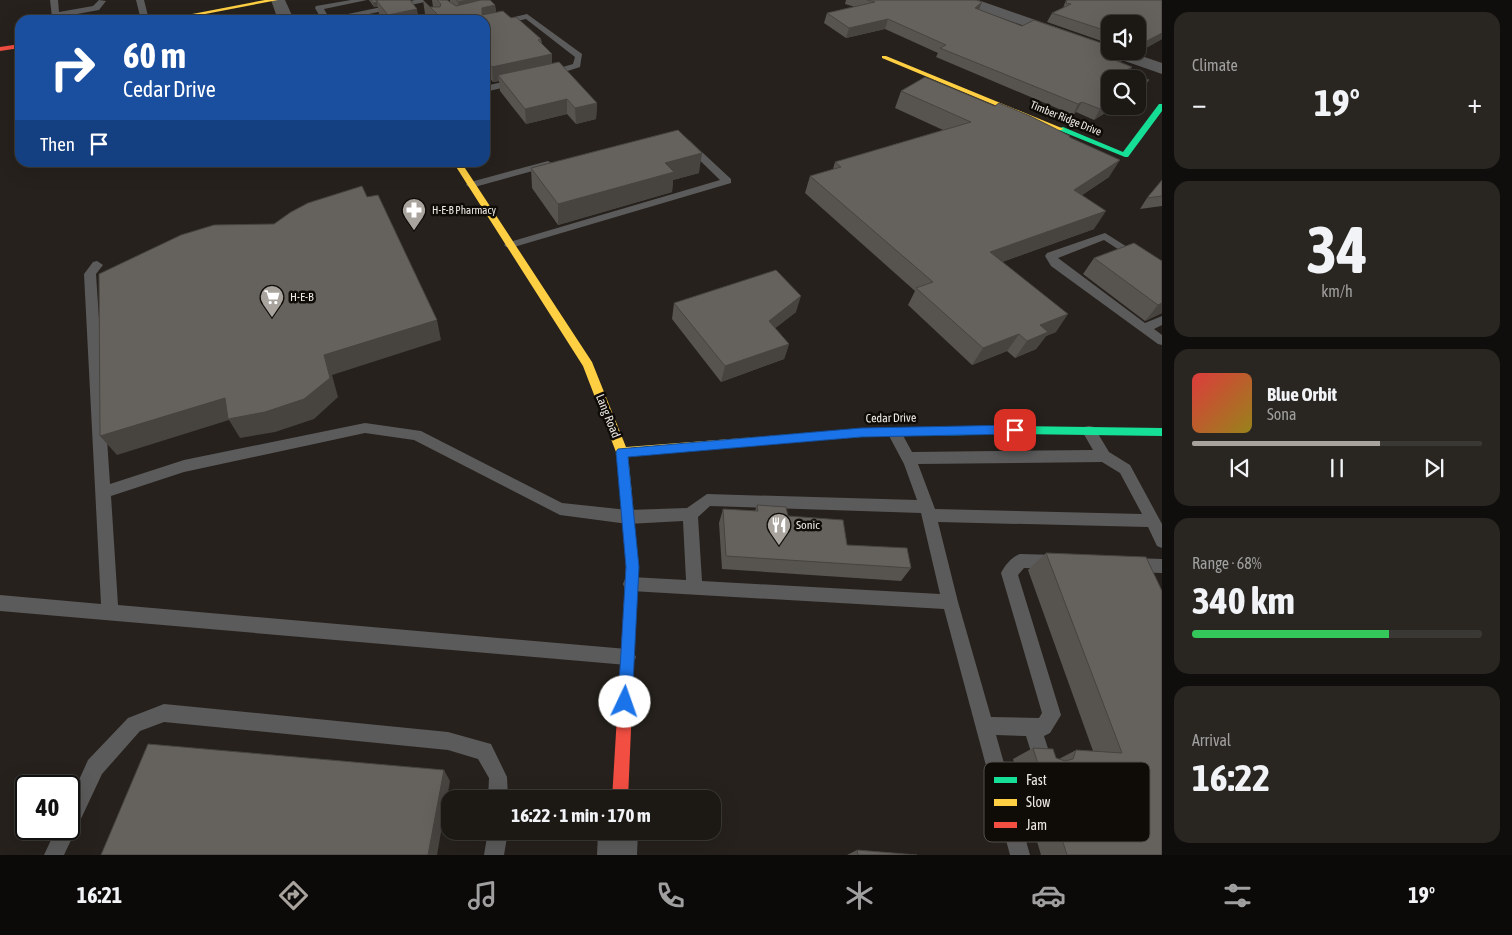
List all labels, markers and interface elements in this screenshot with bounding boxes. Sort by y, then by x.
map controls [1101,15,1146,115]
button: sound [1101,15,1146,60]
icon: right [40,35,105,100]
text: 60 m [123,35,186,75]
text: Climate [1192,56,1238,74]
button: search [1101,70,1146,115]
text: Cedar Drive [123,76,216,102]
text: 19° [1314,81,1360,124]
text: − [1192,87,1207,119]
text: + [1467,87,1482,119]
street label: Timber Ridge Drive [1029,98,1103,138]
icon: arrive [85,130,113,158]
text: Then [40,133,75,155]
pharmacy icon: H-E-B Pharmacy [401,197,427,231]
place label: H-E-B Pharmacy [432,204,496,216]
text: 34 [1306,212,1368,287]
text: km/h [1321,282,1353,300]
supermarket icon: H-E-B [259,284,285,318]
place label: H-E-B [290,290,314,304]
text: Blue Orbit [1267,383,1337,405]
street label: Lang Road [593,392,623,440]
text: Sona [1267,405,1296,423]
pin [994,409,1036,451]
street label: Cedar Drive [866,411,916,425]
icon: arrive [1001,416,1029,444]
icon: previous [1226,454,1254,482]
icon: pause [1323,454,1351,482]
icon: next [1420,454,1448,482]
restaurant icon: Sonic [766,512,792,546]
place label: Sonic [796,518,820,532]
text: Range · 68% [1192,554,1262,572]
text: 340 km [1192,579,1295,622]
position arrow [598,675,650,727]
text: Arrival [1192,731,1231,749]
text: 16:22 [1192,756,1270,799]
legend [984,762,1150,842]
text: Fast [1026,772,1047,788]
speed limit sign: 40 [15,775,80,840]
text: Slow [1026,794,1051,810]
text: 16:22 · 1 min · 170 m [511,804,651,826]
text: Jam [1026,817,1047,833]
icon: directions [276,878,311,913]
icon: music [465,878,500,913]
icon: phone [653,878,688,913]
icon: climate [842,878,877,913]
icon: car [1031,878,1066,913]
icon: filters [1220,878,1255,913]
text: 16:21 [77,882,122,908]
text: 19° [1408,882,1435,908]

